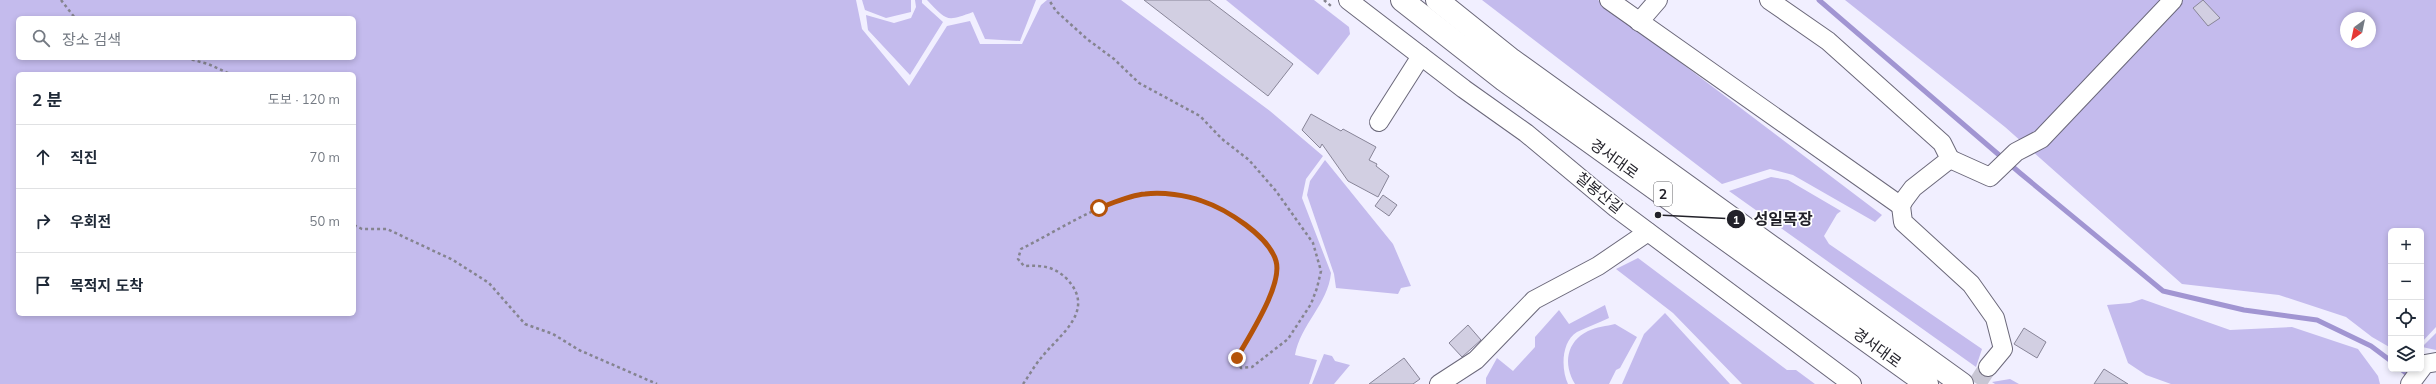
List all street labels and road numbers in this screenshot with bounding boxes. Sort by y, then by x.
street label: 경서대로 [1586,135,1642,183]
street label: 칠봉산길 [1572,168,1627,217]
road number: 2 [1654,182,1672,206]
street label: 경서대로 [1849,324,1905,372]

